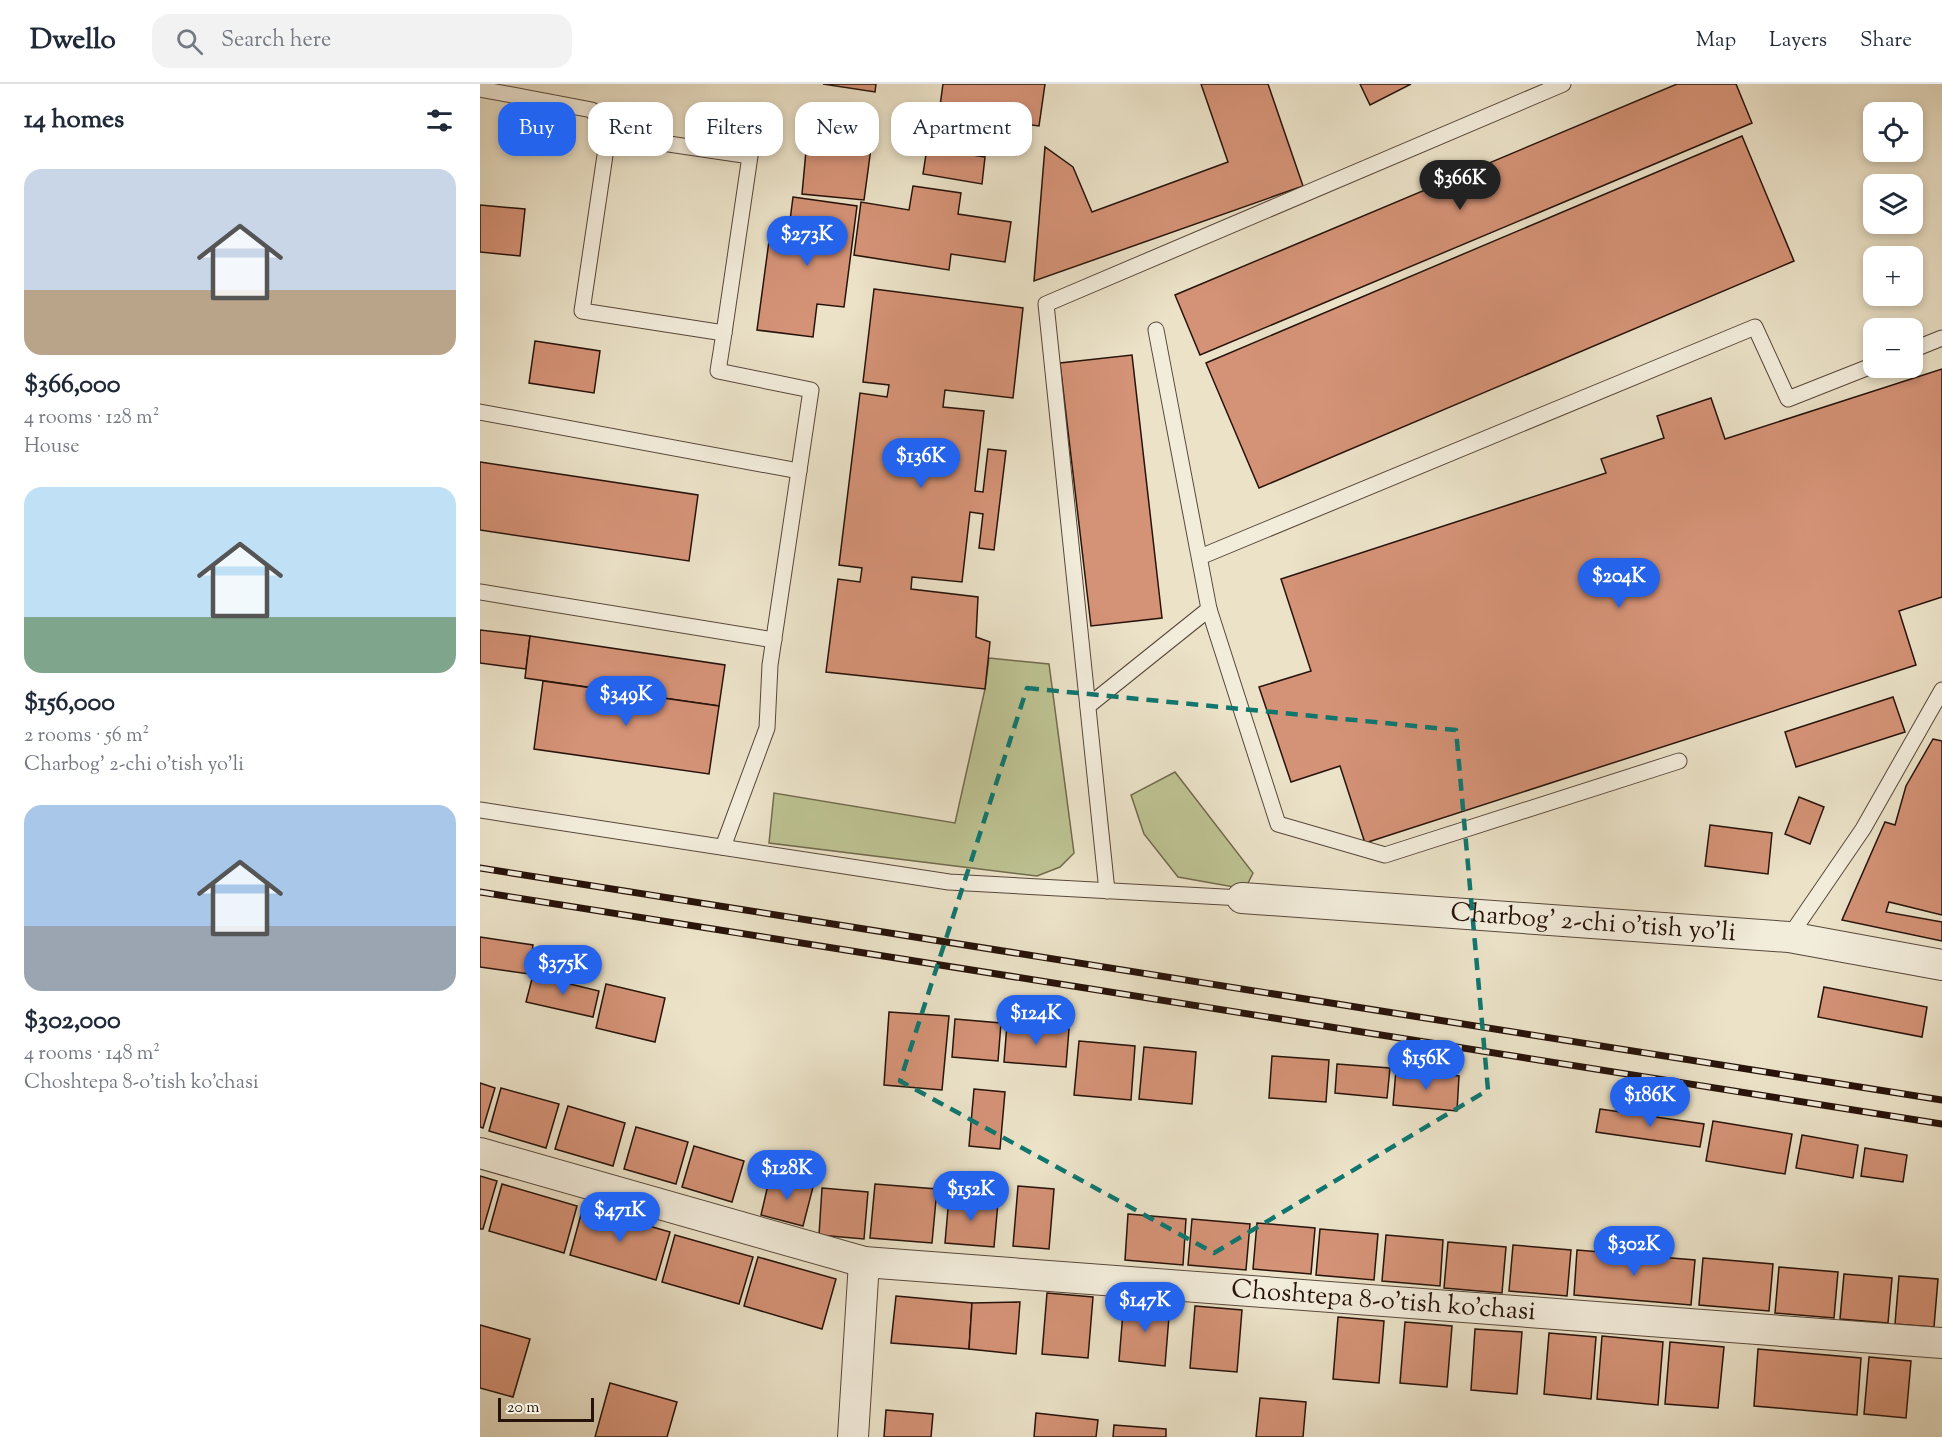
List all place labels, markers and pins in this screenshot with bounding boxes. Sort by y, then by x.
pin: $366K [1418,160,1502,211]
pin: $273K [765,216,849,267]
pin: $136K [879,438,963,489]
pin: $204K [1577,558,1661,609]
pin: $349K [584,676,668,727]
pin: $375K [521,945,605,996]
pin: $124K [994,995,1078,1046]
pin: $156K [1384,1040,1468,1091]
pin: $186K [1608,1077,1692,1128]
pin: $128K [745,1150,829,1201]
pin: $152K [929,1171,1013,1222]
pin: $471K [578,1192,662,1243]
pin: $302K [1592,1226,1676,1277]
pin: $147K [1103,1282,1187,1333]

